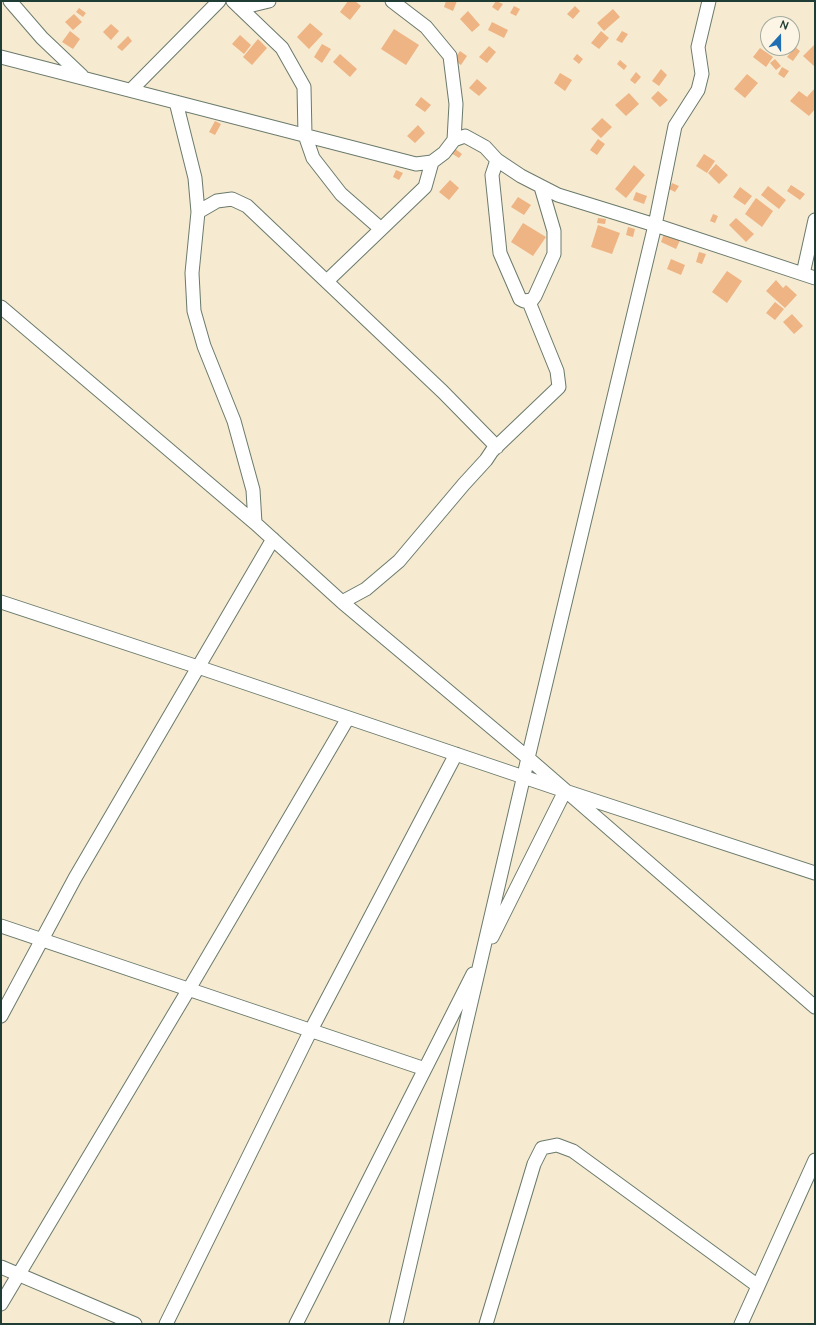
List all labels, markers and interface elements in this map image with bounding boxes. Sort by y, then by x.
north arrow [760,16,800,56]
text: N [778,17,790,34]

